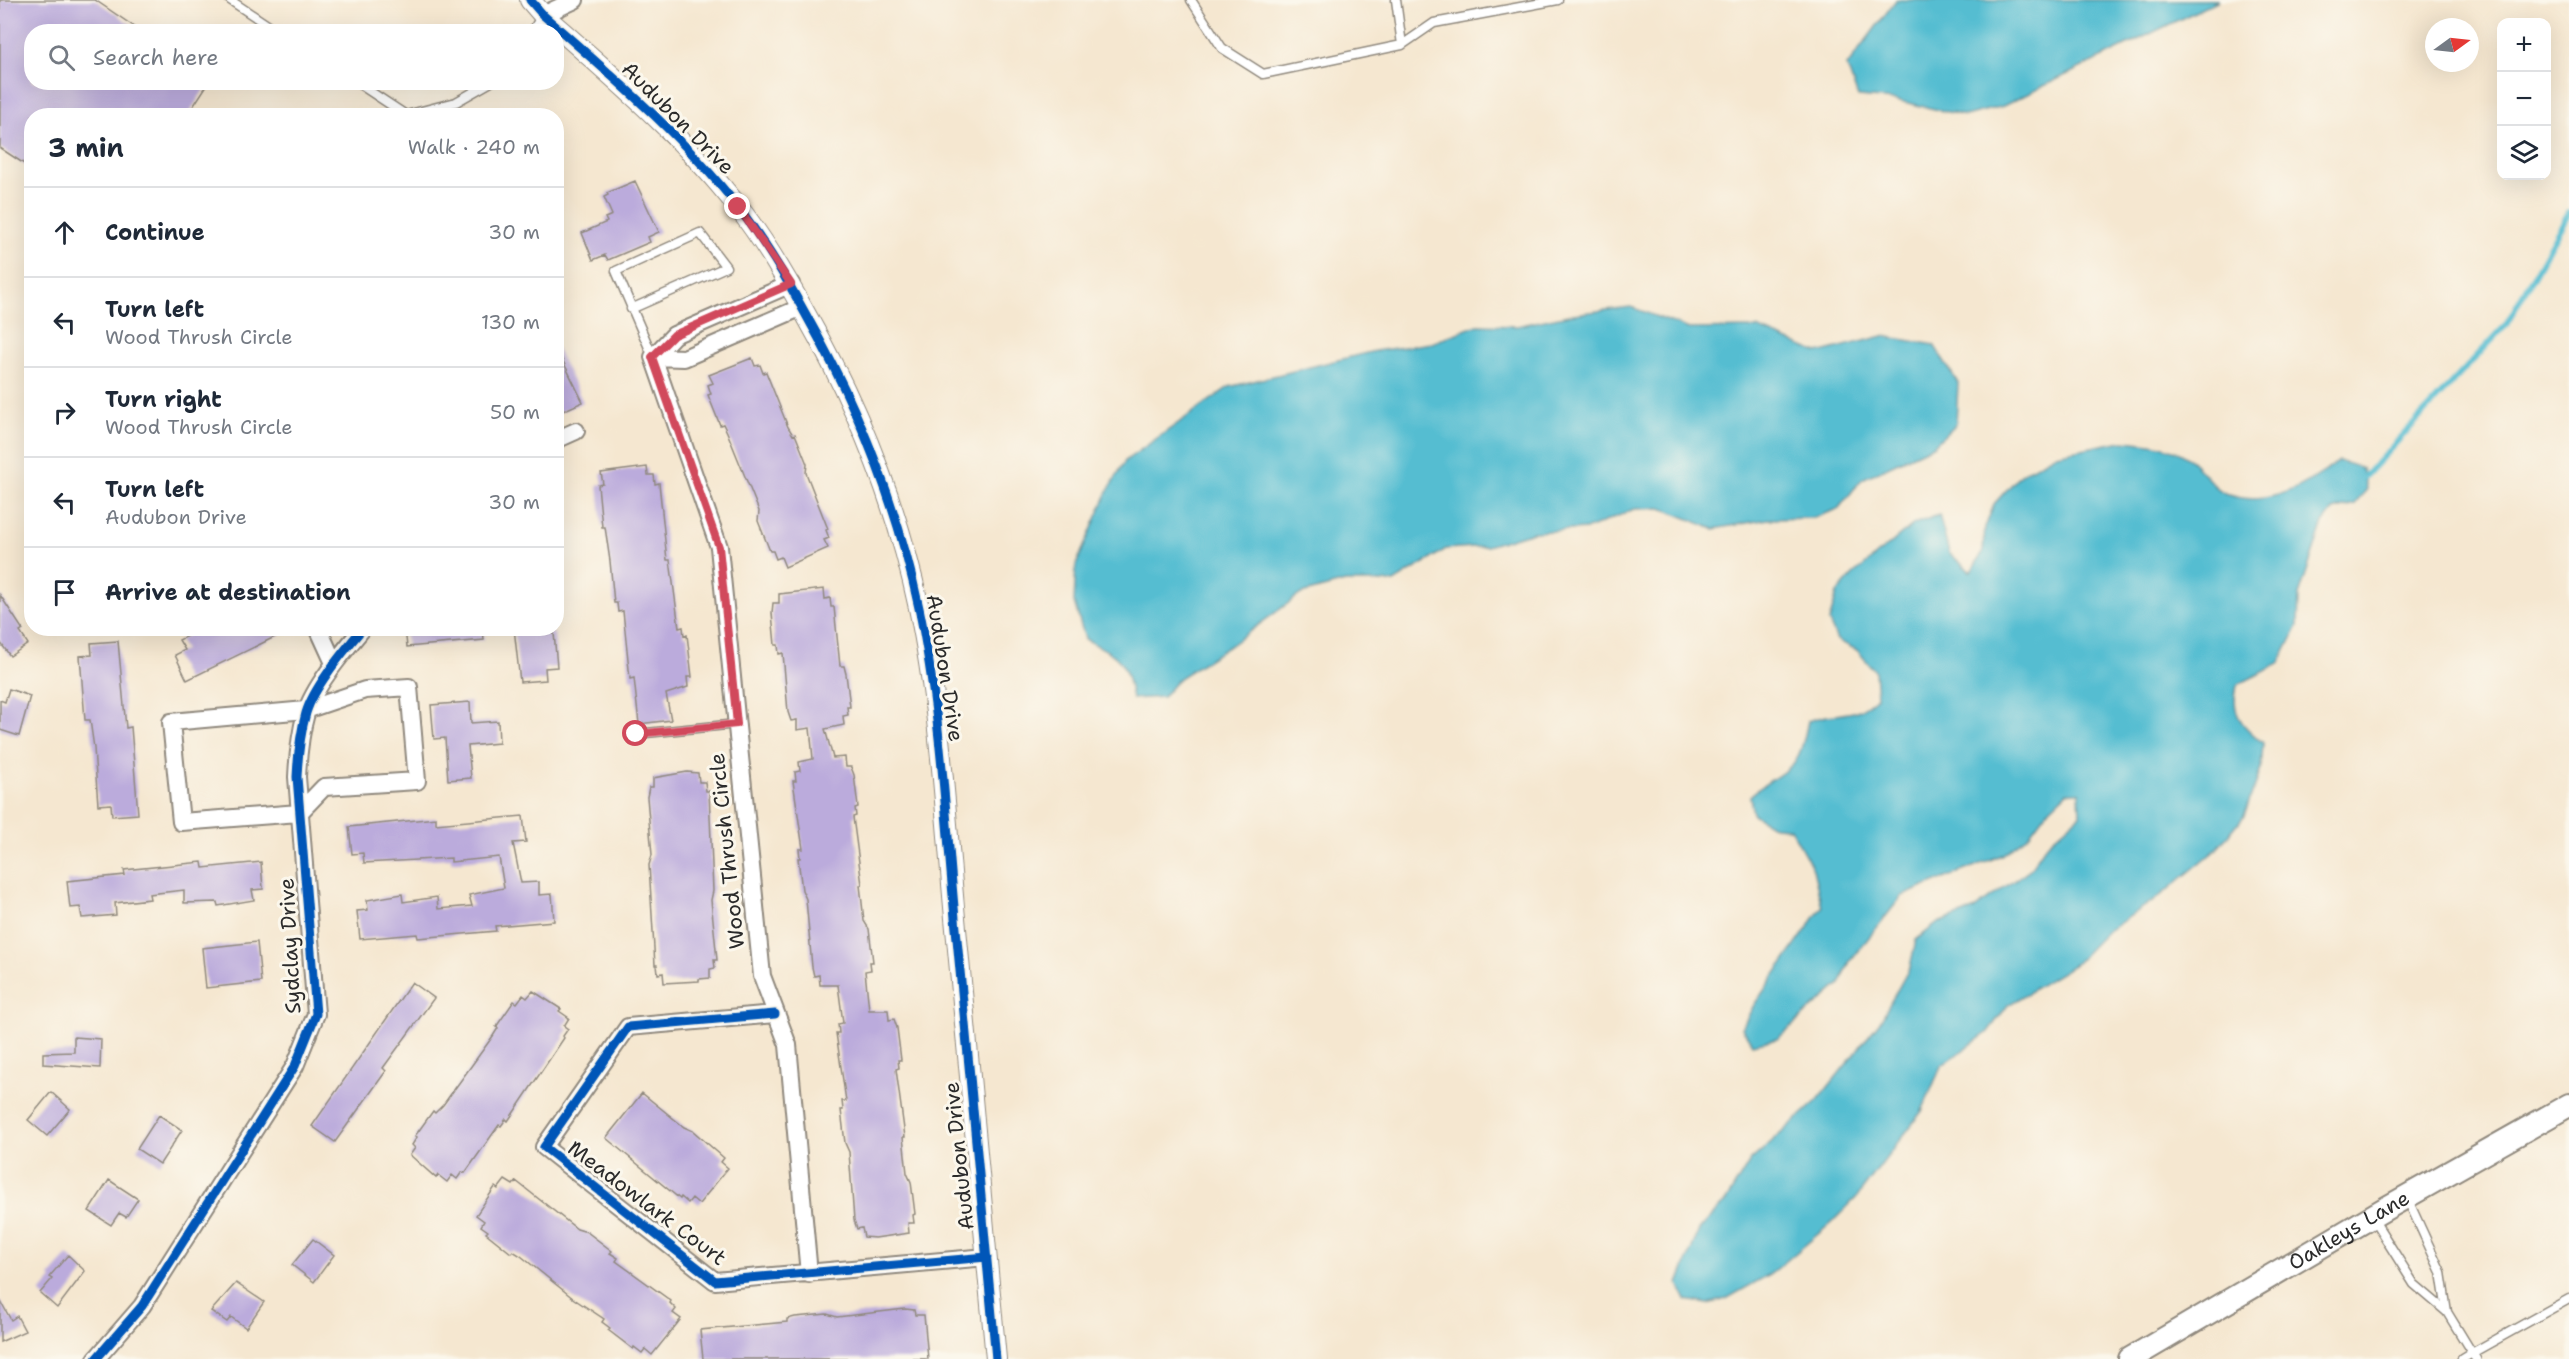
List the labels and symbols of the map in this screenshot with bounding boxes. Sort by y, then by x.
north arrow [2425,18,2479,72]
street label: Audubon Drive [615,55,741,181]
route end [724,193,750,219]
street label: Audubon Drive [920,592,970,744]
route start [622,720,648,746]
street label: Wood Thrush Circle [703,752,751,950]
street label: Sydclay Drive [272,877,308,1015]
street label: Audubon Drive [937,1081,981,1231]
street label: Meadowlark Court [562,1134,732,1272]
street label: Oakleys Lane [2283,1184,2415,1277]

